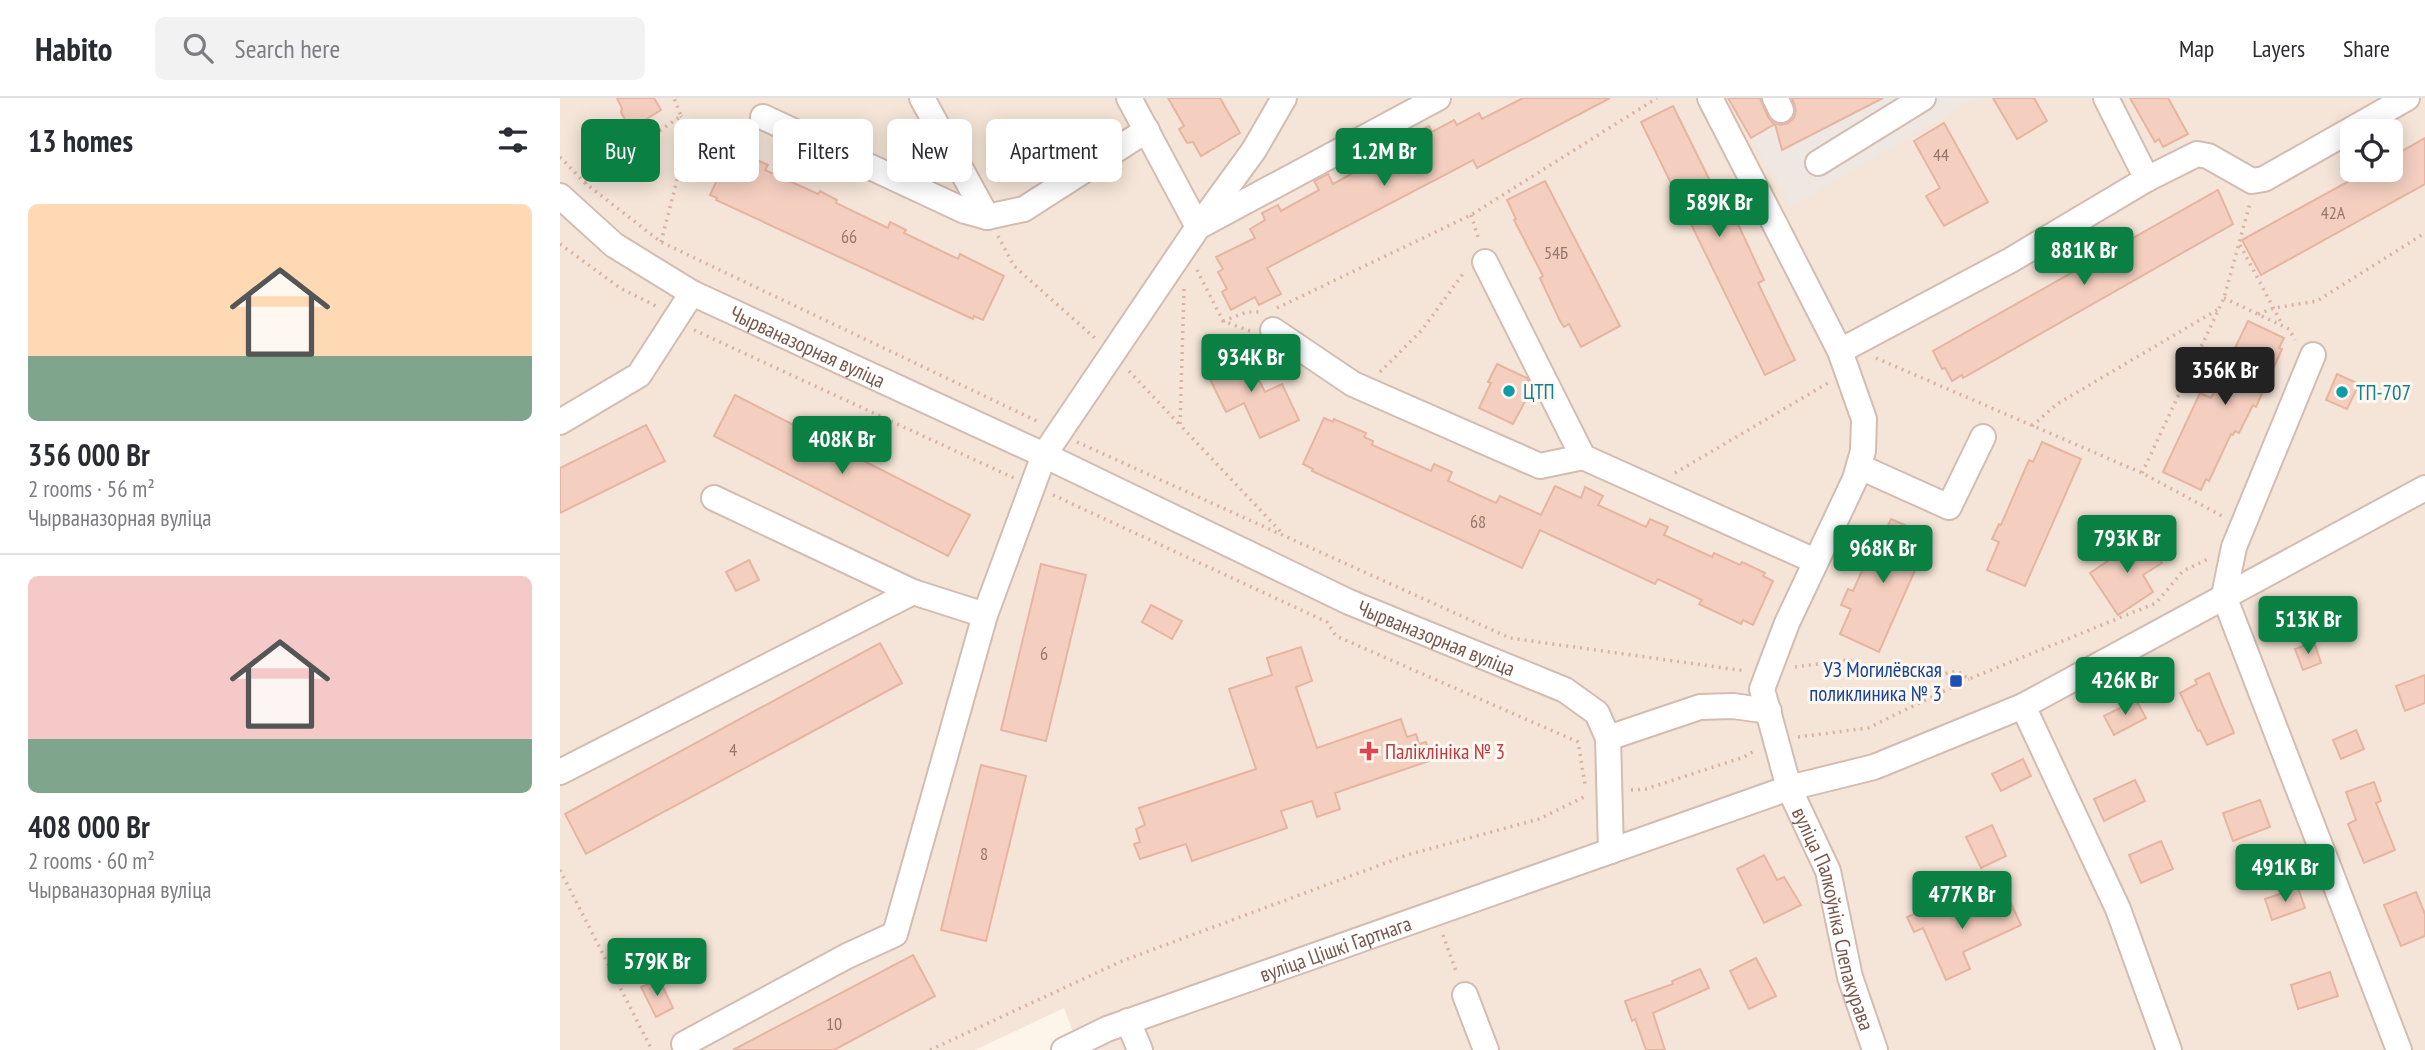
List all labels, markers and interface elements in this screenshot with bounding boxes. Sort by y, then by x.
search box [155,17,645,80]
text: Habito [35,27,113,70]
icon: search [179,29,217,67]
text: Search here [235,32,340,65]
text: Map [2179,33,2214,64]
text: Layers [2252,33,2305,64]
text: Share [2343,33,2390,64]
chip: Buy [581,119,660,182]
chip: Rent [674,119,759,182]
chip: Filters [773,119,873,182]
chip: New [887,119,972,182]
chip: Apartment [986,119,1122,182]
map controls [2340,119,2403,182]
button: locate [2340,119,2403,182]
text: 13 homes [28,121,133,160]
icon: filters [494,121,532,159]
pin: 1.2M Br [1319,129,1449,188]
text: 1.2M Br [1352,136,1416,165]
house number: 44 [1933,143,1949,166]
pin: 589K Br [1654,180,1784,239]
text: 589K Br [1685,187,1753,216]
house number: 42А [2321,201,2346,224]
house number: 66 [841,225,857,248]
pin: 881K Br [2019,228,2149,287]
text: 881K Br [2050,235,2118,264]
house number: 54Б [1544,241,1568,264]
icon: home [217,249,343,375]
street label: Чырваназорная вуліца [726,299,890,394]
pin: 934K Br [1186,334,1316,394]
text: 934K Br [1217,342,1285,371]
pin: 356K Br [2160,348,2290,407]
text: 356K Br [2191,355,2259,384]
place label: ЦТП [1523,378,1555,405]
place label: ТП-707 [2356,379,2411,406]
marker: ЦТП [1501,383,1517,399]
marker: ТП-707 [2334,384,2350,400]
pin: 408K Br [777,416,907,476]
text: 408K Br [808,424,876,453]
text: 356 000 Br [28,435,150,474]
text: 2 rooms · 56 m² [28,474,155,503]
text: Чырваназорная вуліца [28,503,212,532]
house number: 68 [1470,510,1486,533]
pin: 793K Br [2062,516,2192,575]
text: 793K Br [2093,523,2161,552]
pin: 968K Br [1818,526,1948,585]
text: 968K Br [1849,533,1917,562]
street label: Чырваназорная вуліца [1354,593,1519,682]
pin: 513K Br [2243,596,2373,656]
text: 513K Br [2274,604,2342,633]
icon: home [217,621,343,747]
house number: 6 [1040,642,1048,665]
place label: УЗ Могилёвская поликлиника № 3 [1809,656,1942,707]
pin: 426K Br [2060,658,2190,717]
text: 426K Br [2091,665,2159,694]
marker: УЗ Могилёвская поликлиника № 3 [1948,673,1964,689]
house number: 4 [729,738,737,761]
place label: Паліклініка № 3 [1385,738,1505,765]
marker: Паліклініка № 3 [1359,741,1379,761]
street label: вуліца Палкоўніка Слепакурава [1786,803,1881,1034]
text: 408 000 Br [28,807,150,846]
house number: 8 [980,842,988,865]
pin: 491K Br [2220,844,2350,904]
text: 2 rooms · 60 m² [28,846,155,875]
text: 491K Br [2251,852,2319,881]
pin: 477K Br [1897,872,2027,931]
text: Чырваназорная вуліца [28,875,212,904]
text: 477K Br [1928,879,1996,908]
street label: вуліца Цішкі Гартнага [1256,909,1415,988]
pin: 579K Br [592,939,722,998]
text: 579K Br [623,946,691,975]
house number: 10 [826,1012,842,1035]

